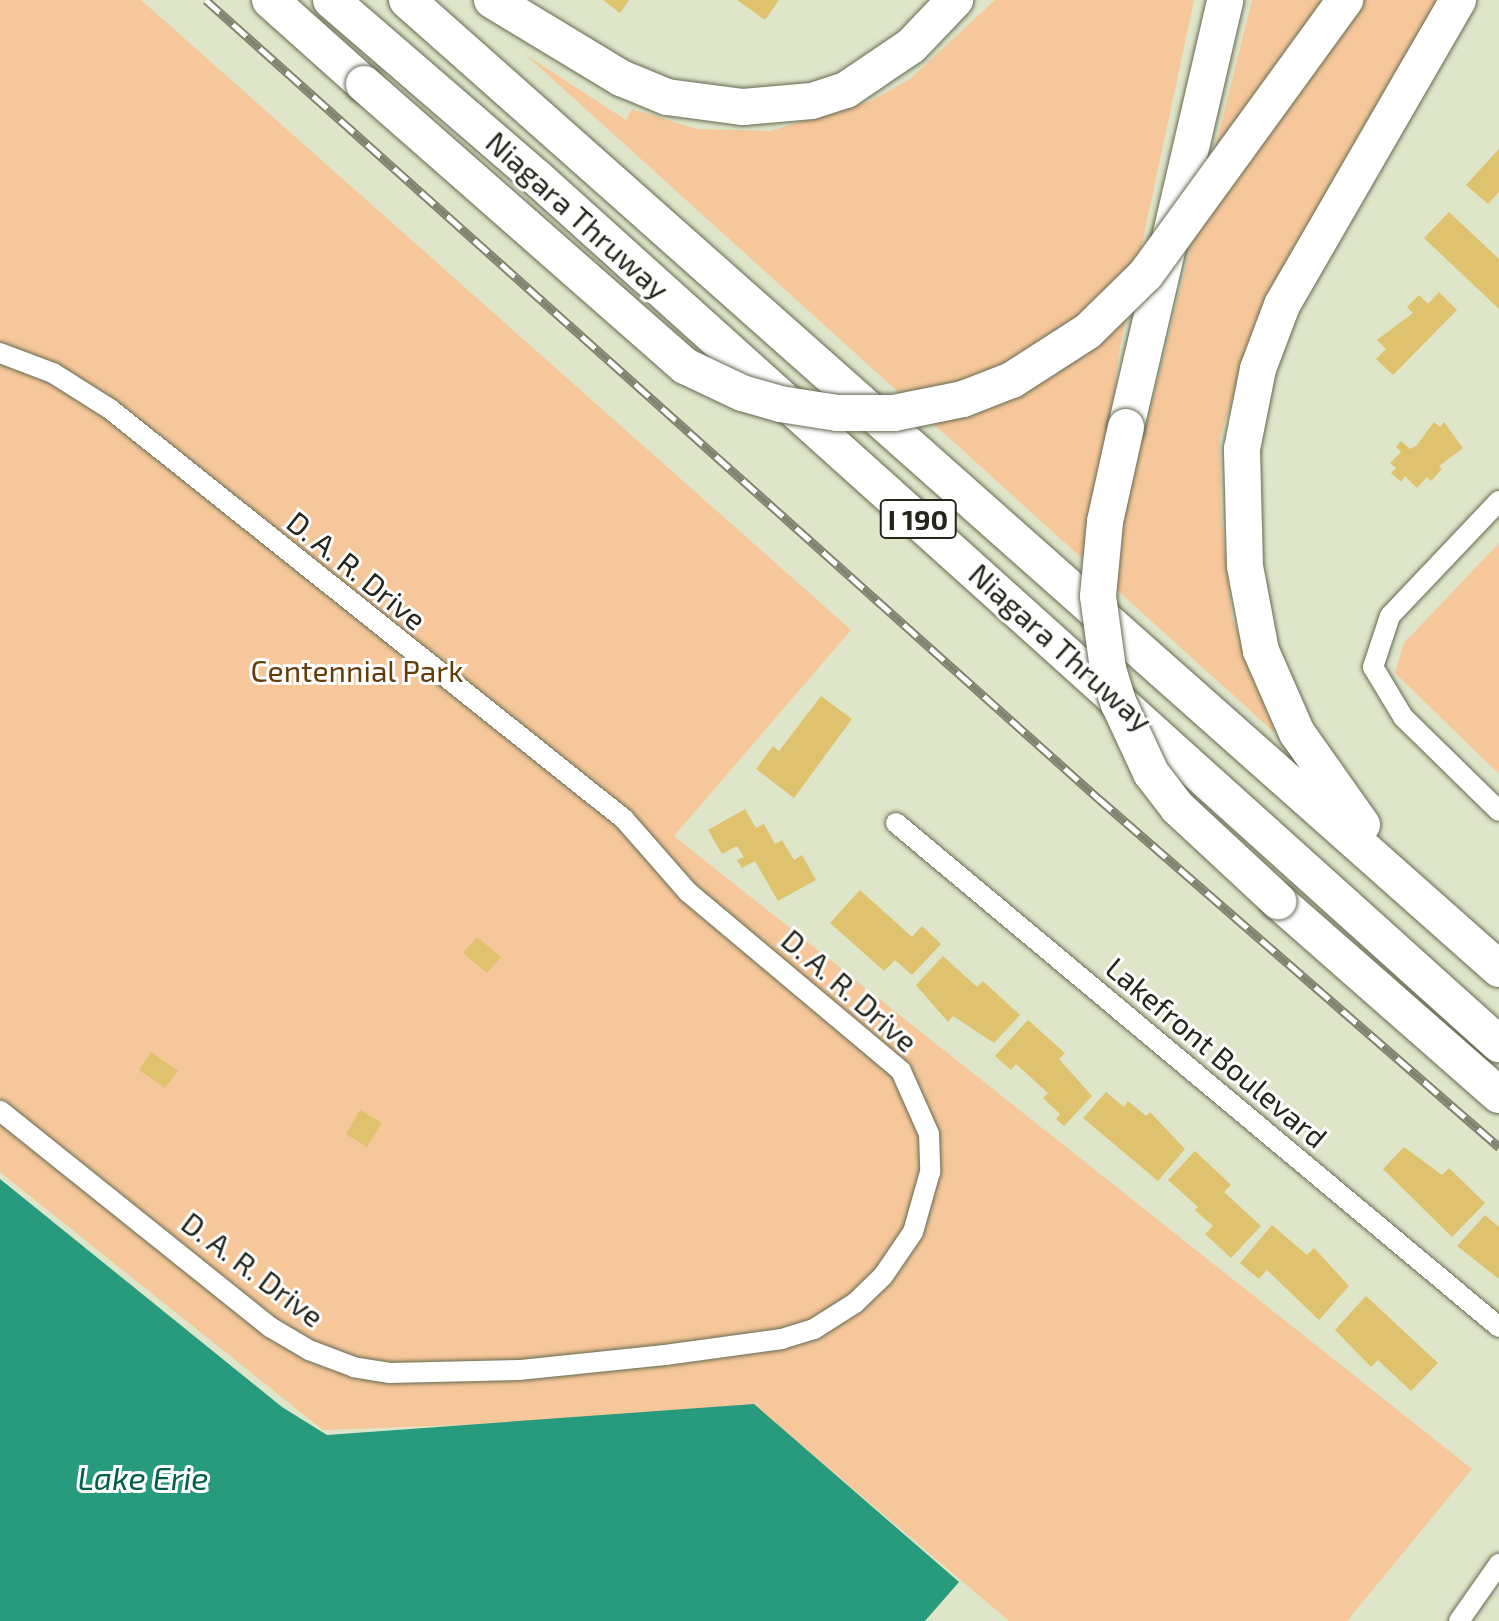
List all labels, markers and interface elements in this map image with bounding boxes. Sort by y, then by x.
street label: Niagara Thruway [479,123,677,307]
road number: I 190 [878,495,958,543]
street label: D. A. R. Drive [280,503,434,637]
street label: Niagara Thruway [962,555,1160,739]
park label: Centennial Park [250,652,464,688]
street label: D. A. R. Drive [774,921,926,1059]
street label: Lakefront Boulevard [1099,949,1335,1155]
street label: D. A. R. Drive [175,1204,331,1334]
water label: Lake Erie [77,1458,209,1496]

